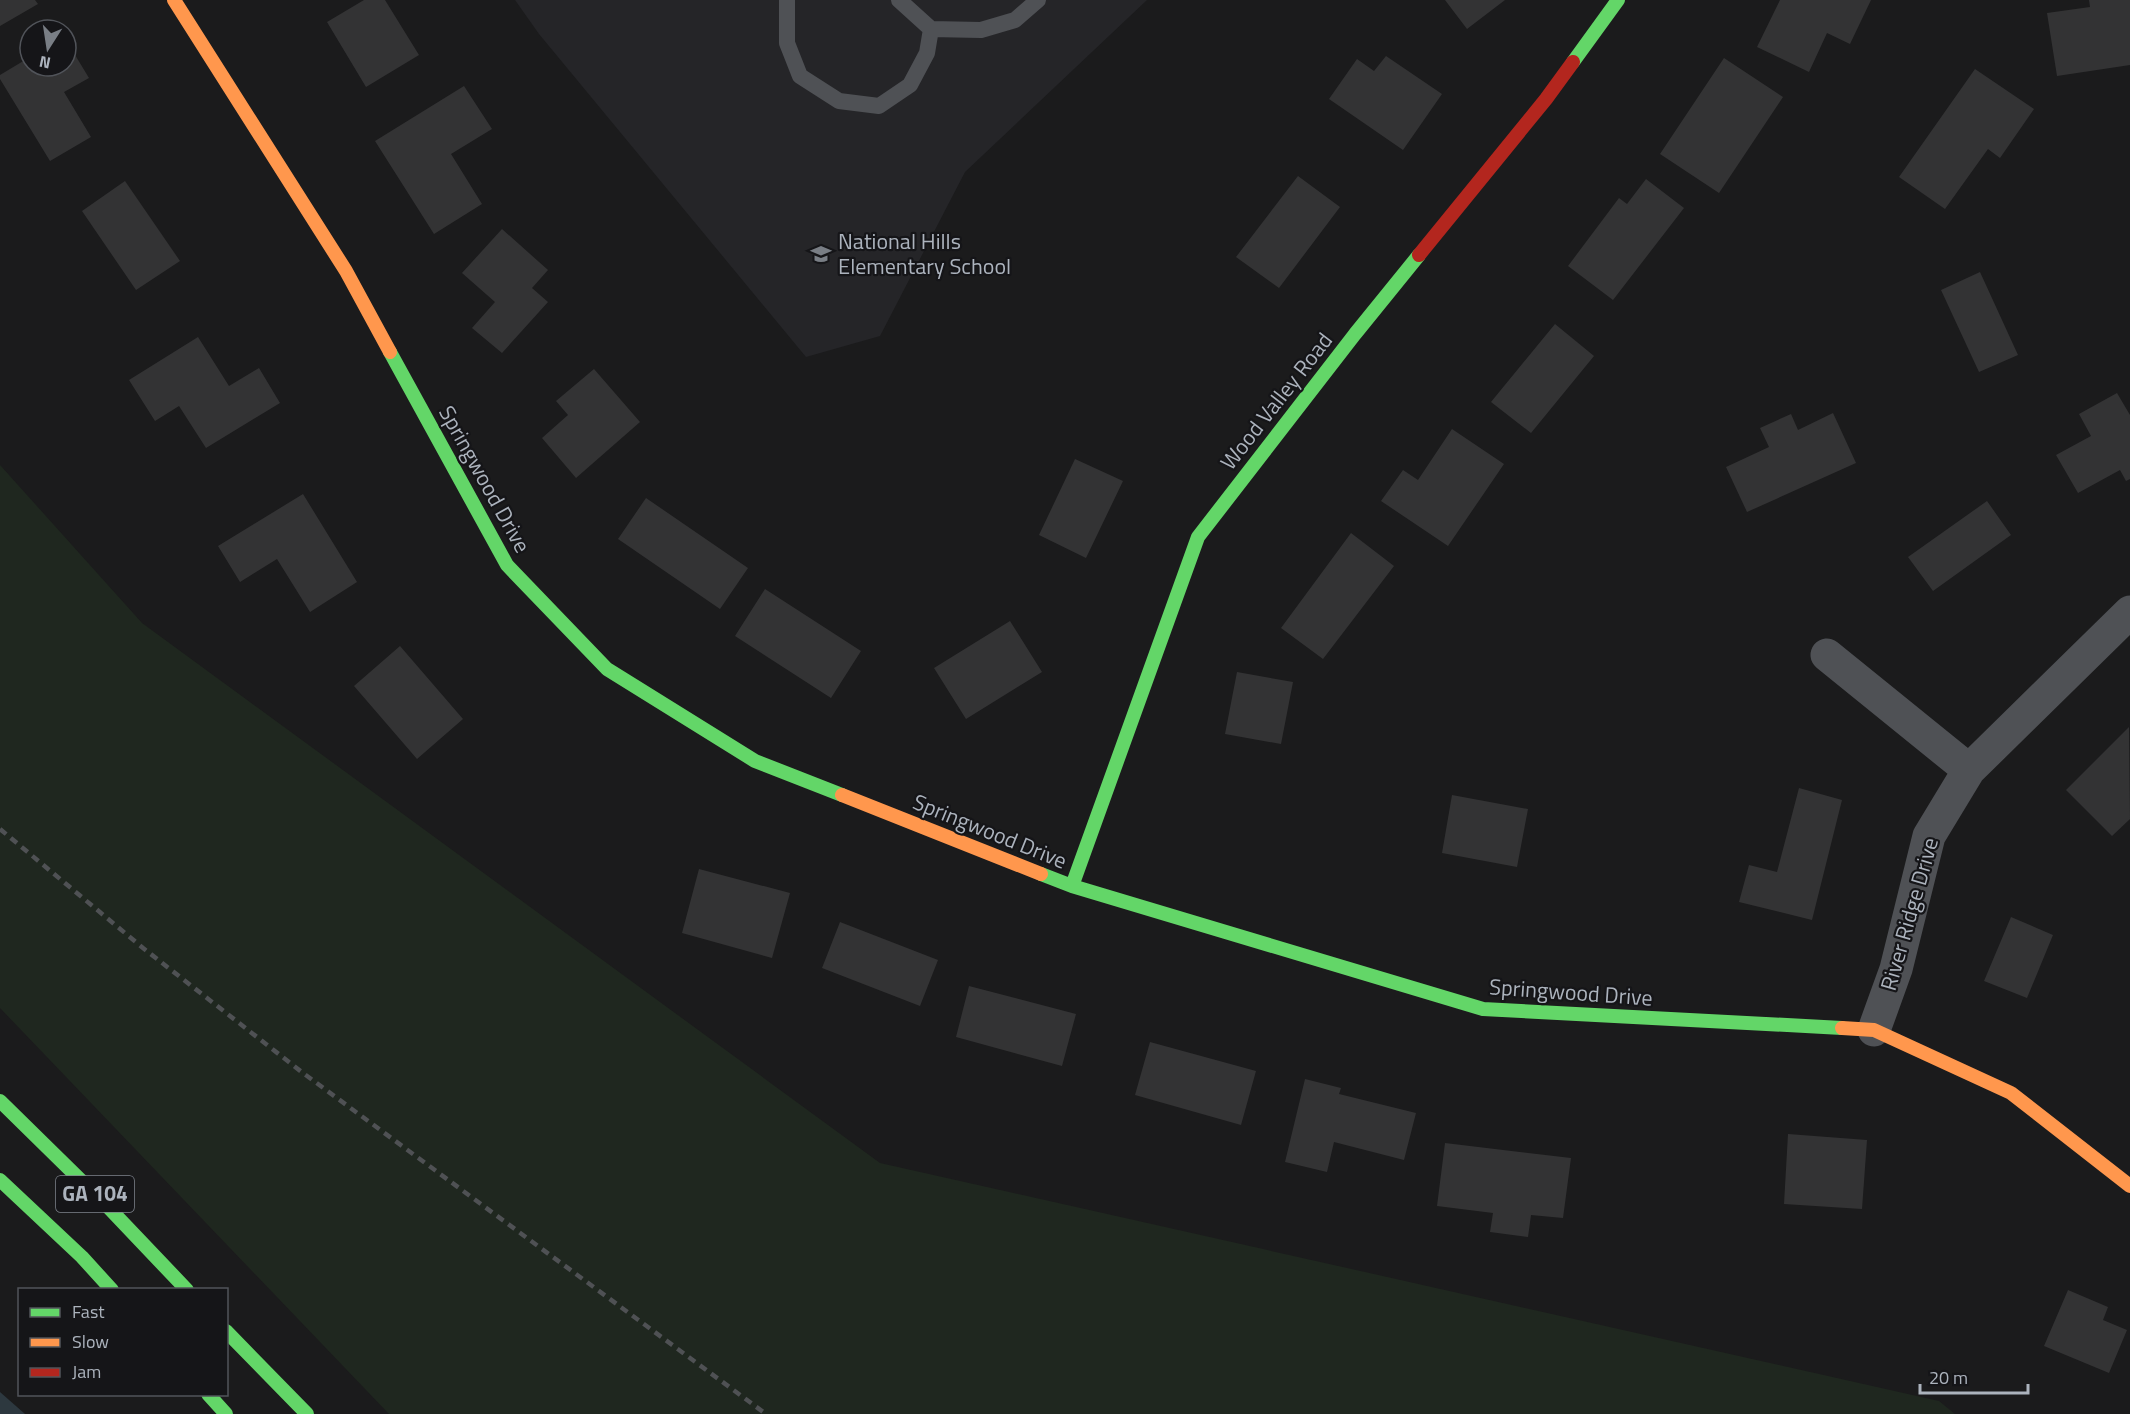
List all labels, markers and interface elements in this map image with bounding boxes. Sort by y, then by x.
north arrow [18,18,78,78]
text: N [37,50,53,76]
place label: National Hills Elementary School [838,224,1011,283]
school or university icon: National Hills Elementary School [809,242,833,266]
street label: Wood Valley Road [1211,325,1341,477]
street label: Springwood Drive [430,399,540,559]
street label: Springwood Drive [908,785,1072,877]
street label: River Ridge Drive [1871,834,1947,994]
street label: Springwood Drive [1488,969,1654,1015]
road number: GA 104 [56,1176,134,1212]
legend [18,1288,228,1396]
text: Fast [72,1298,105,1325]
text: Slow [72,1328,109,1355]
scale bar [1920,1357,2028,1395]
text: Jam [72,1358,101,1385]
text: 20 m [1929,1364,1968,1391]

